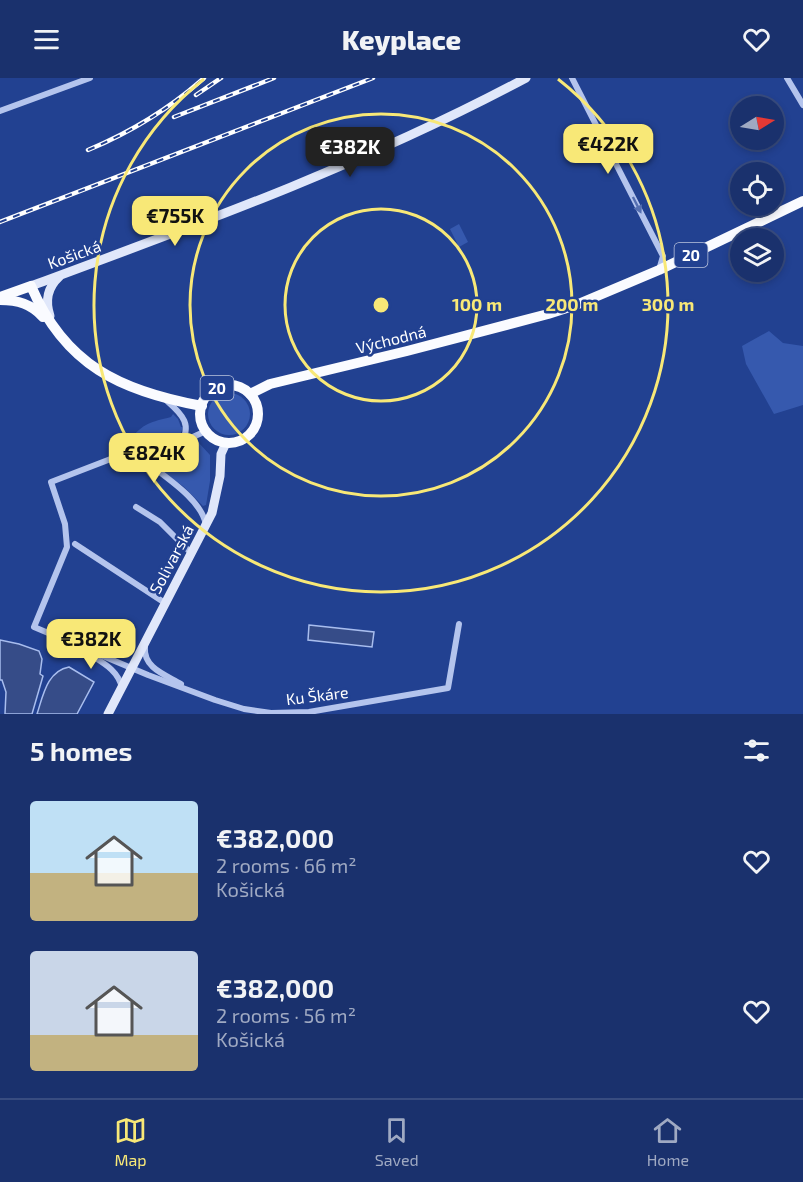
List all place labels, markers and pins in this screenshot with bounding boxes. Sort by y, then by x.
pin: €422K [566,124,650,175]
pin: €382K [308,127,392,178]
pin: €755K [133,196,217,247]
centre of rings [371,295,391,315]
pin: €824K [112,433,196,484]
pin: €382K [49,619,133,670]

